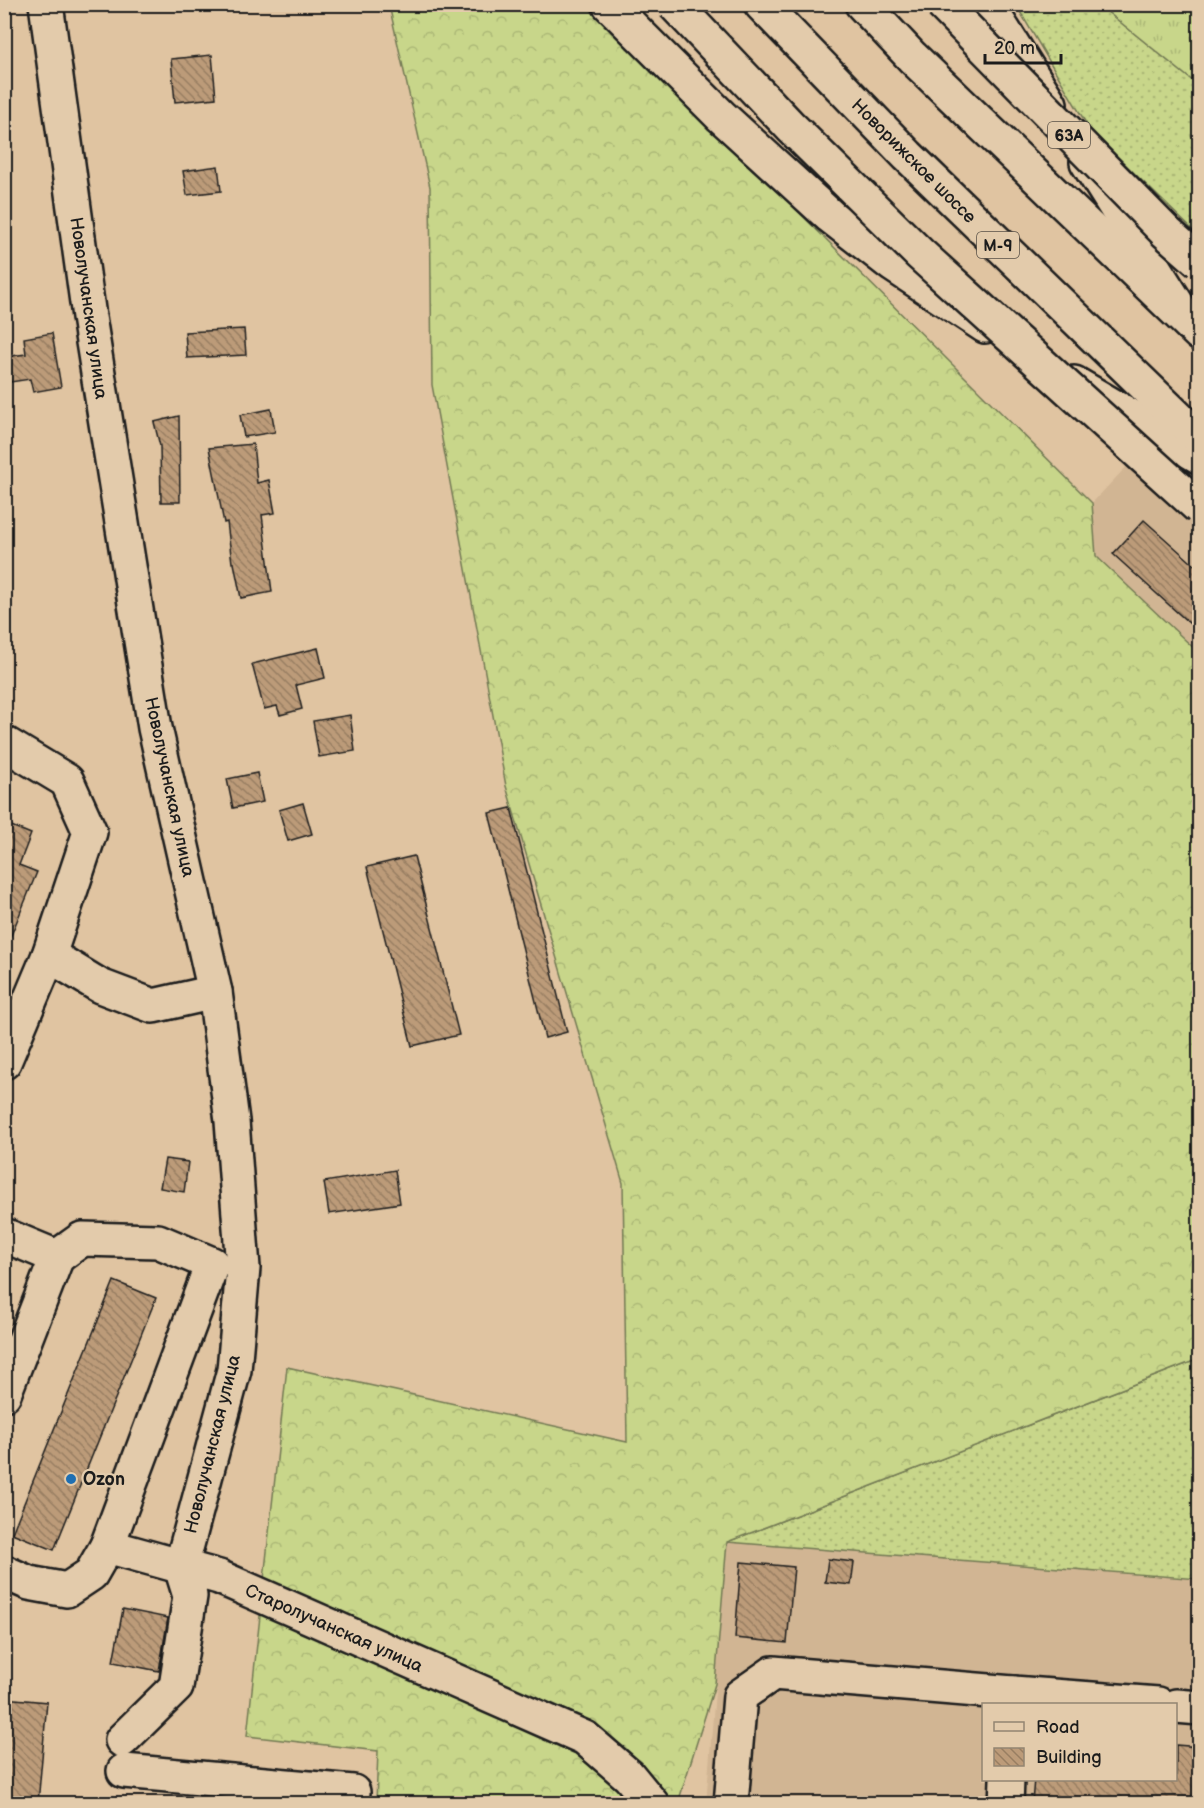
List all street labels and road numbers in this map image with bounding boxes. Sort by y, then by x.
street label: Новорижское шоссе [847,95,980,228]
road number: 63A [1048,122,1090,148]
street label: Новолучанская улица [65,216,112,401]
road number: М-9 [977,232,1019,258]
street label: Новолучанская улица [140,695,199,879]
street label: Новолучанская улица [180,1352,245,1536]
street label: Старолучанская улица [242,1580,426,1677]

